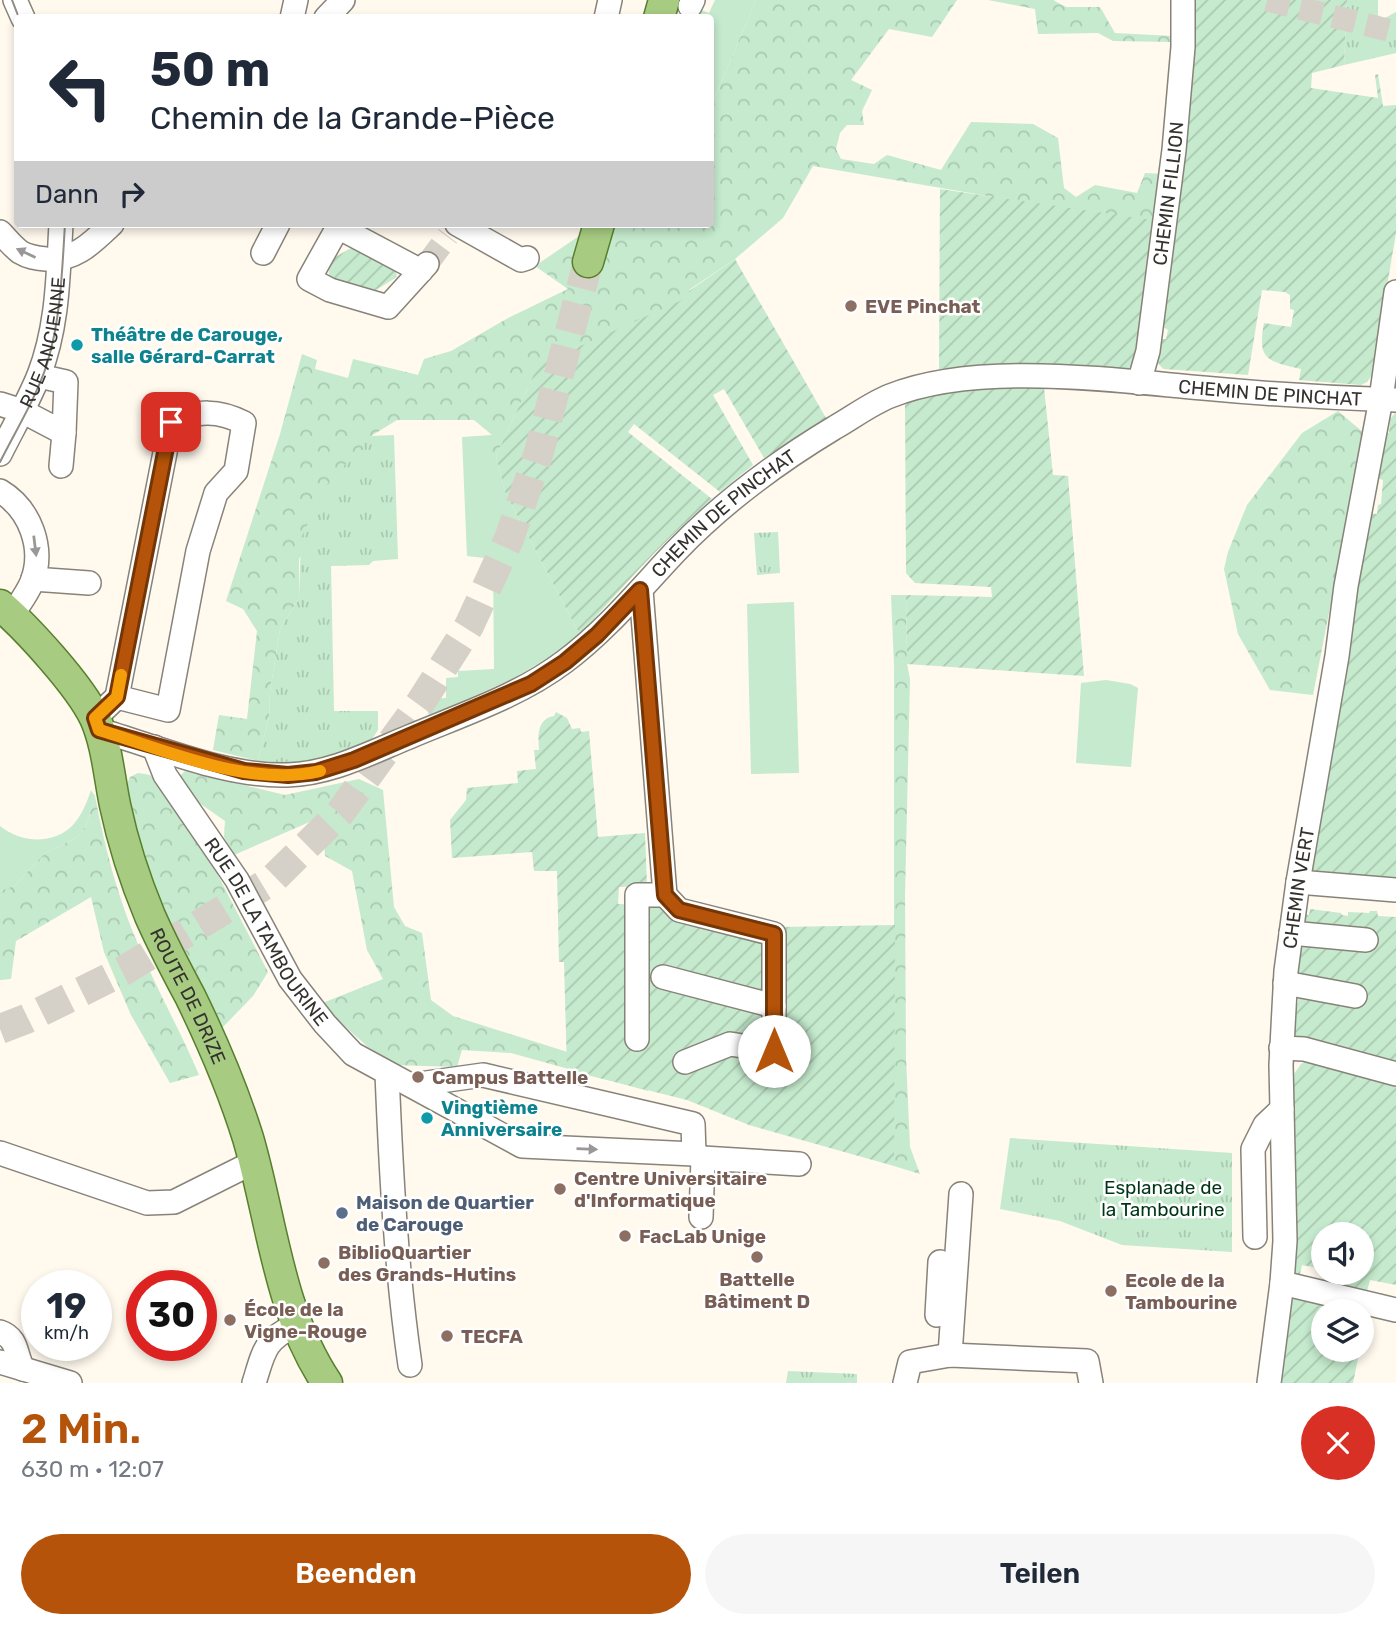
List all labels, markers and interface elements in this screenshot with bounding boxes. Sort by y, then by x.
text: 50 m [150,40,270,98]
icon: left [35,42,126,133]
text: Chemin de la Grande-Pièce [150,99,555,137]
street label: CHEMIN FILLION [1148,121,1188,267]
icon: right [113,175,151,213]
text: Dann [35,179,99,210]
one-way arrow [16,247,36,259]
street label: RUE ANCIENNE [14,276,70,411]
place label: EVE Pinchat [865,295,981,318]
marker: EVE Pinchat [843,298,859,314]
place label: Théâtre de Carouge, salle Gérard-Carrat [91,323,283,368]
marker: Théâtre de Carouge, salle Gérard-Carrat [69,337,85,353]
street label: CHEMIN DE PINCHAT [1177,374,1363,410]
pin [141,392,201,452]
icon: arrive [152,403,190,441]
street label: CHEMIN DE PINCHAT [646,444,800,582]
one-way arrow [29,535,40,557]
street label: CHEMIN VERT [1278,825,1319,950]
street label: RUE DE LA TAMBOURINE [200,833,333,1030]
street label: ROUTE DE DRIZE [145,924,231,1067]
position arrow [737,1014,811,1088]
place label: Campus Battelle [432,1066,588,1089]
marker: Campus Battelle [410,1069,426,1085]
place label: Vingtième Anniversaire [441,1096,562,1141]
marker: Vingtième Anniversaire [419,1110,435,1126]
one-way arrow [576,1143,598,1154]
place label: Centre Universitaire d'Informatique [574,1167,767,1212]
park label: Esplanade de la Tambourine [1101,1176,1225,1221]
marker: Centre Universitaire d'Informatique [552,1181,568,1197]
place label: Maison de Quartier de Carouge [356,1191,534,1236]
marker: Maison de Quartier de Carouge [334,1205,350,1221]
map controls [1311,1222,1374,1362]
button: sound [1311,1222,1374,1285]
place label: FacLab Unige [639,1225,766,1248]
marker: FacLab Unige [617,1228,633,1244]
place label: BiblioQuartier des Grands-Hutins [338,1241,516,1286]
marker: Battelle Bâtiment D [749,1249,765,1265]
marker: BiblioQuartier des Grands-Hutins [316,1255,332,1271]
place label: Battelle Bâtiment D [704,1268,810,1313]
place label: Ecole de la Tambourine [1125,1269,1237,1314]
speed limit sign: 30 [126,1270,217,1361]
marker: Ecole de la Tambourine [1103,1283,1119,1299]
text: 19 [47,1285,86,1327]
place label: École de la Vigne-Rouge [244,1298,367,1343]
button: layers [1311,1299,1374,1362]
marker: École de la Vigne-Rouge [222,1312,238,1328]
text: km/h [44,1322,89,1344]
place label: TECFA [461,1325,523,1348]
marker: TECFA [439,1328,455,1344]
text: 2 Min. [21,1404,141,1454]
button: close [1301,1406,1375,1480]
text: 630 m · 12:07 [21,1455,164,1483]
button: Beenden [21,1534,691,1614]
button: Teilen [705,1534,1375,1614]

